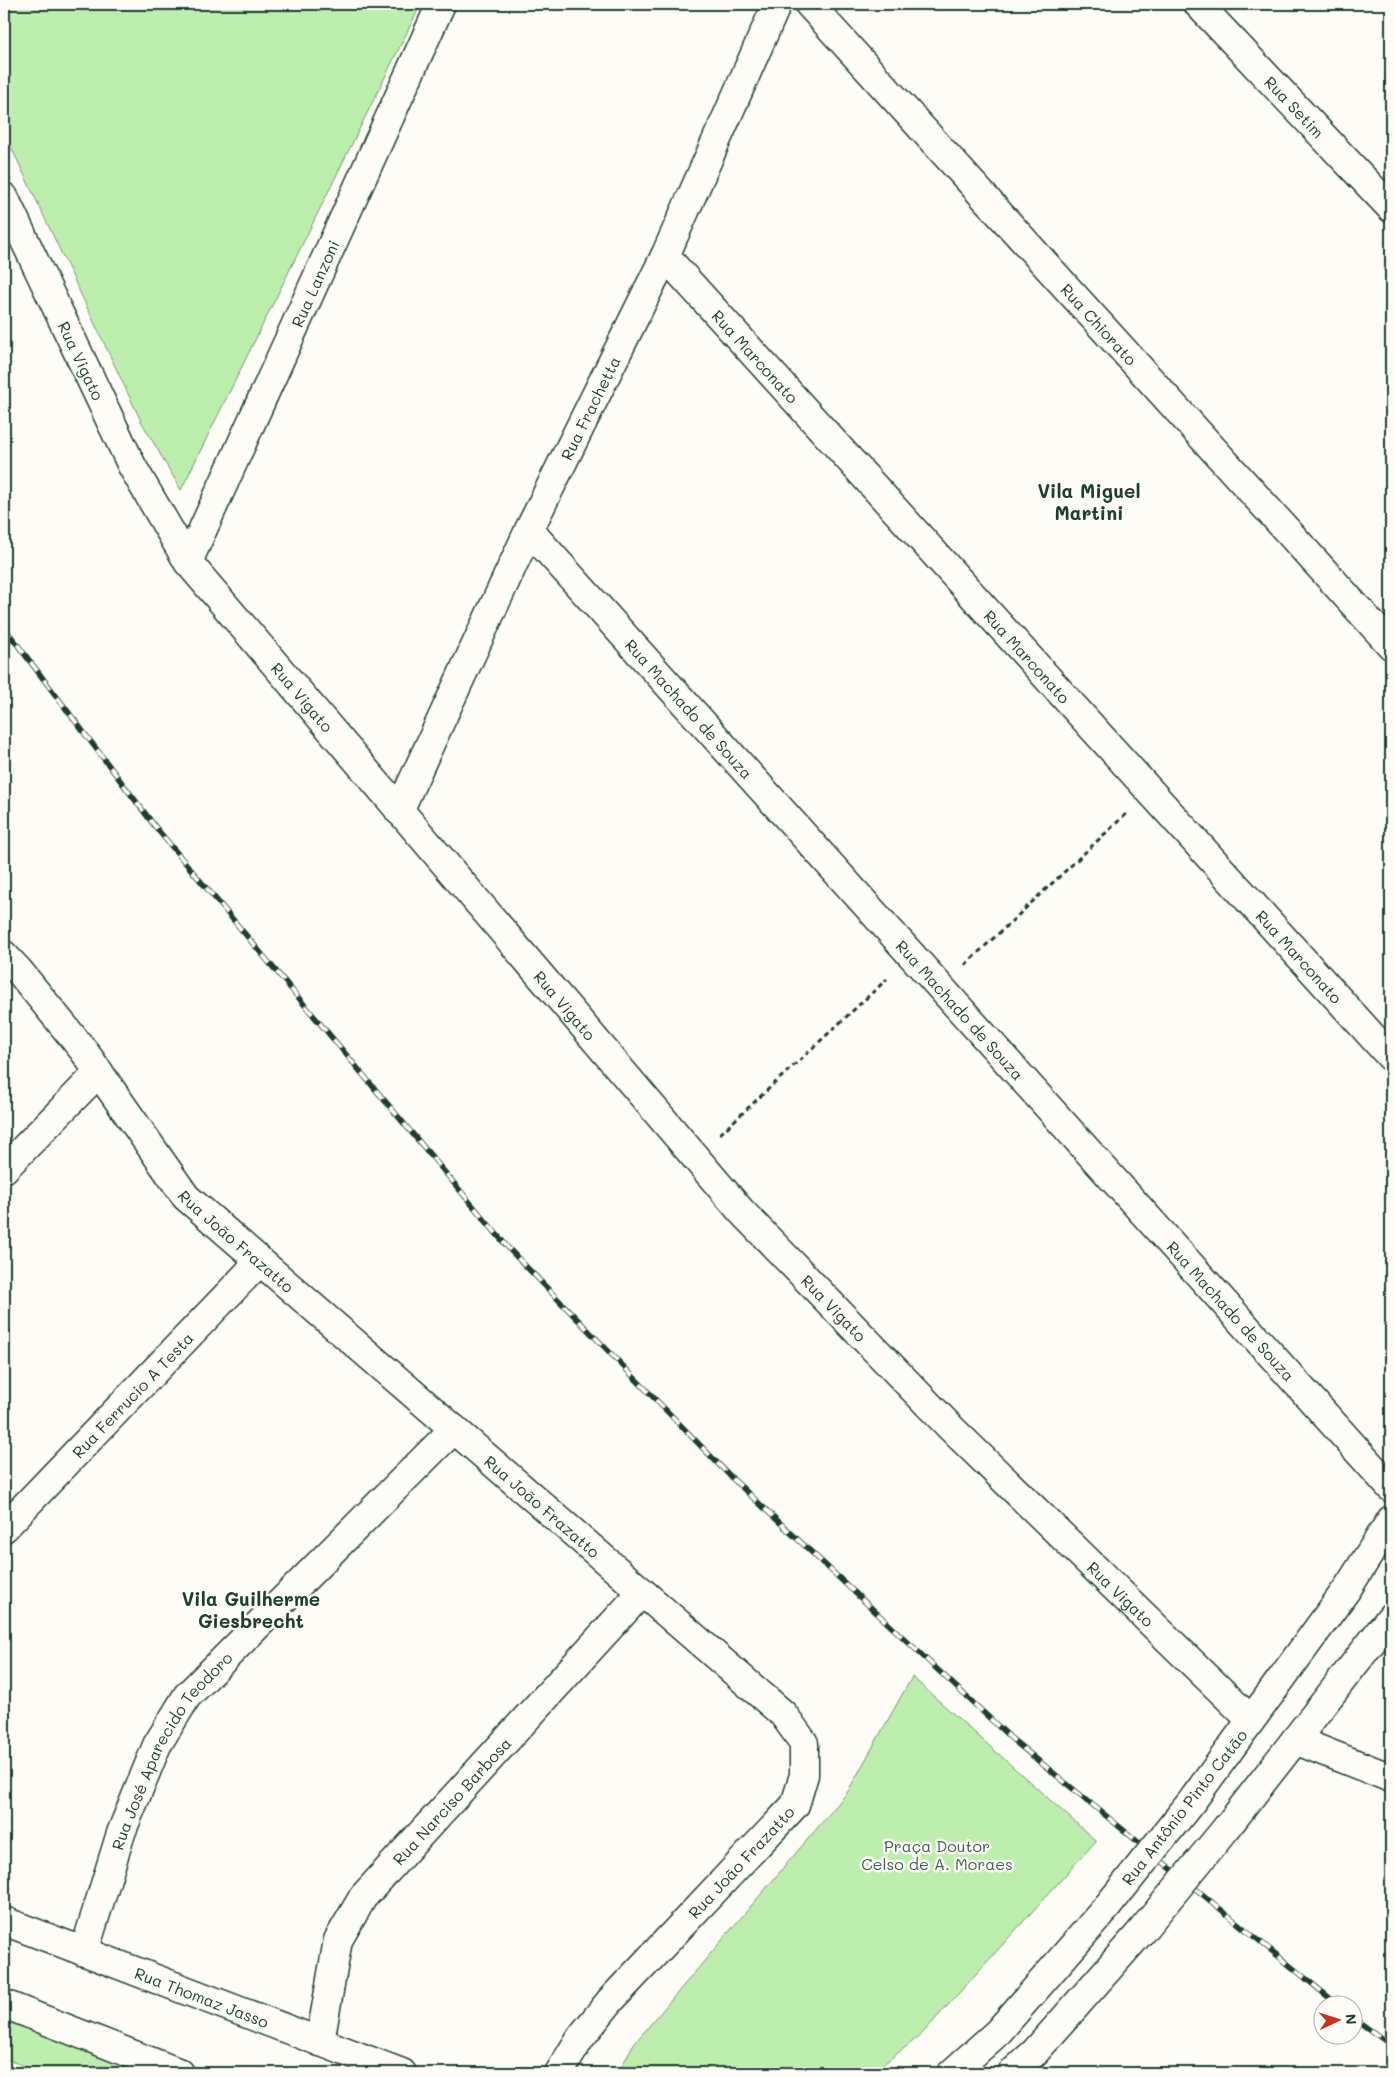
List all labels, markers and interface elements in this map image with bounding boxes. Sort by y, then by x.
street label: Rua Setim [1261,71,1329,142]
street label: Rua Lanzoni [285,236,343,330]
street label: Rua Chiorato [1057,278,1142,369]
street label: Rua Marconato [708,305,803,407]
street label: Rua Vigato [54,317,110,403]
street label: Rua Frachetta [555,352,624,463]
district label: Vila Miguel Martini [1037,478,1141,525]
street label: Rua Marconato [980,605,1075,707]
street label: Rua Machado de Souza [621,634,758,783]
street label: Rua Vigato [267,657,338,736]
street label: Rua Marconato [1252,905,1347,1007]
street label: Rua Machado de Souza [892,935,1029,1084]
street label: Rua Vigato [530,966,601,1044]
street label: Rua João Frazatto [174,1186,299,1297]
street label: Rua Machado de Souza [1163,1236,1300,1385]
street label: Rua Vigato [797,1270,872,1345]
street label: Rua Ferrucio A Testa [67,1327,197,1462]
street label: Rua João Frazatto [480,1450,605,1562]
street label: Rua Vigato [1083,1556,1159,1631]
district label: Vila Guilherme Giesbrecht [182,1586,320,1633]
street label: Rua José Aparecido Teodoro [106,1647,236,1852]
street label: Rua Antônio Pinto Catão [1117,1725,1251,1889]
street label: Rua Narciso Barbosa [387,1732,515,1869]
street label: Rua João Frazatto [683,1801,799,1923]
park label: Praça Doutor Celso de A. Moraes [861,1835,1013,1874]
street label: Rua Thomaz Jasso [132,1961,272,2032]
north arrow [1312,1994,1362,2044]
text: N [1342,2013,1361,2025]

